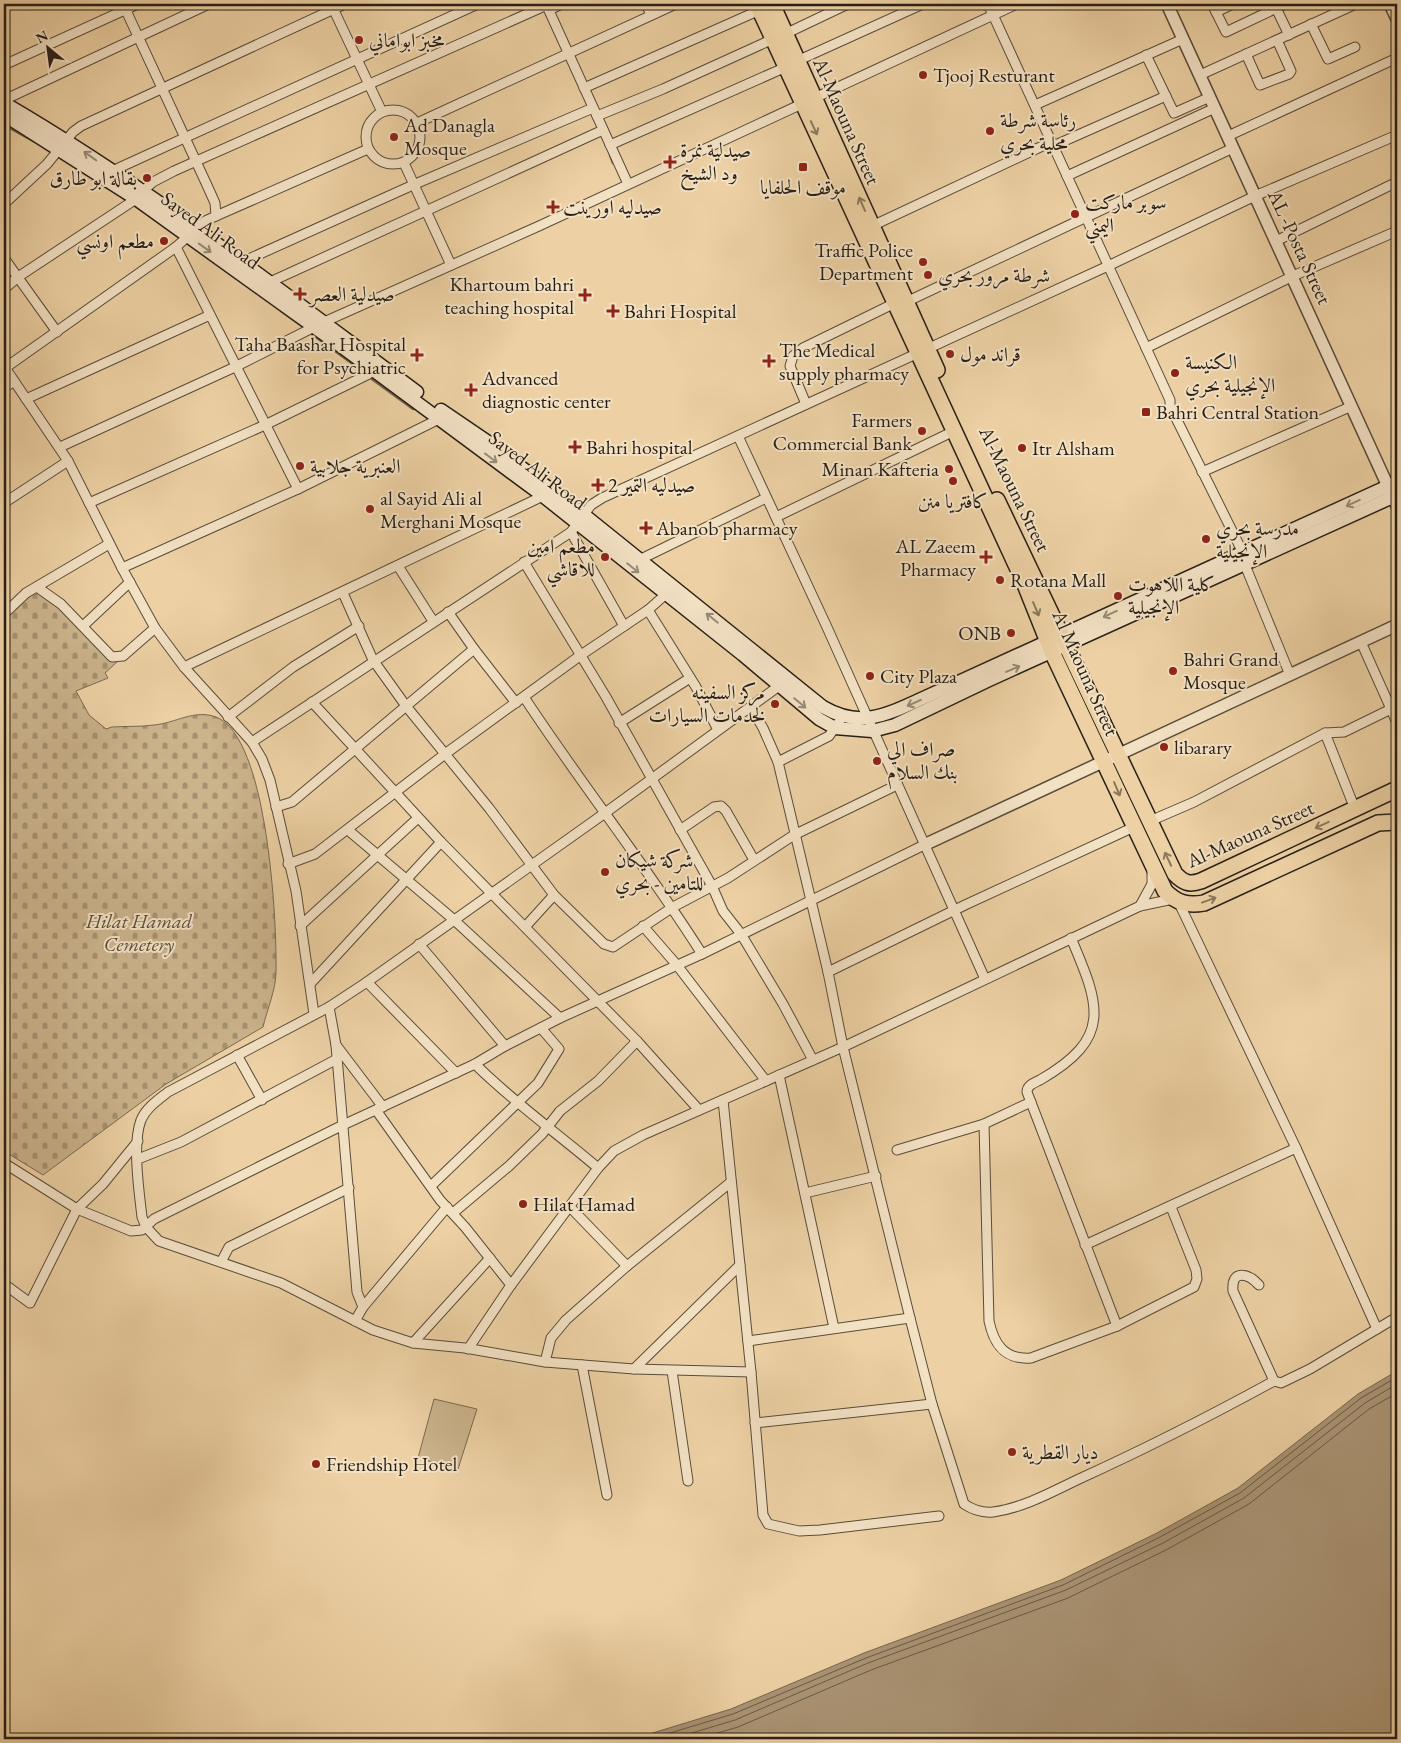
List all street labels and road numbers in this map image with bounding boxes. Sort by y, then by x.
street label: Al-Maouna Street [807,52,887,189]
street label: Sayed Ali Road [156,185,266,275]
street label: AL -Posta Street [1262,185,1338,309]
street label: Al-Maouna Street [973,421,1057,557]
street label: Sayed Ali Road [484,425,593,516]
street label: Al Maouna Street [1046,605,1126,741]
street label: Al-Maouna Street [1181,794,1318,874]

